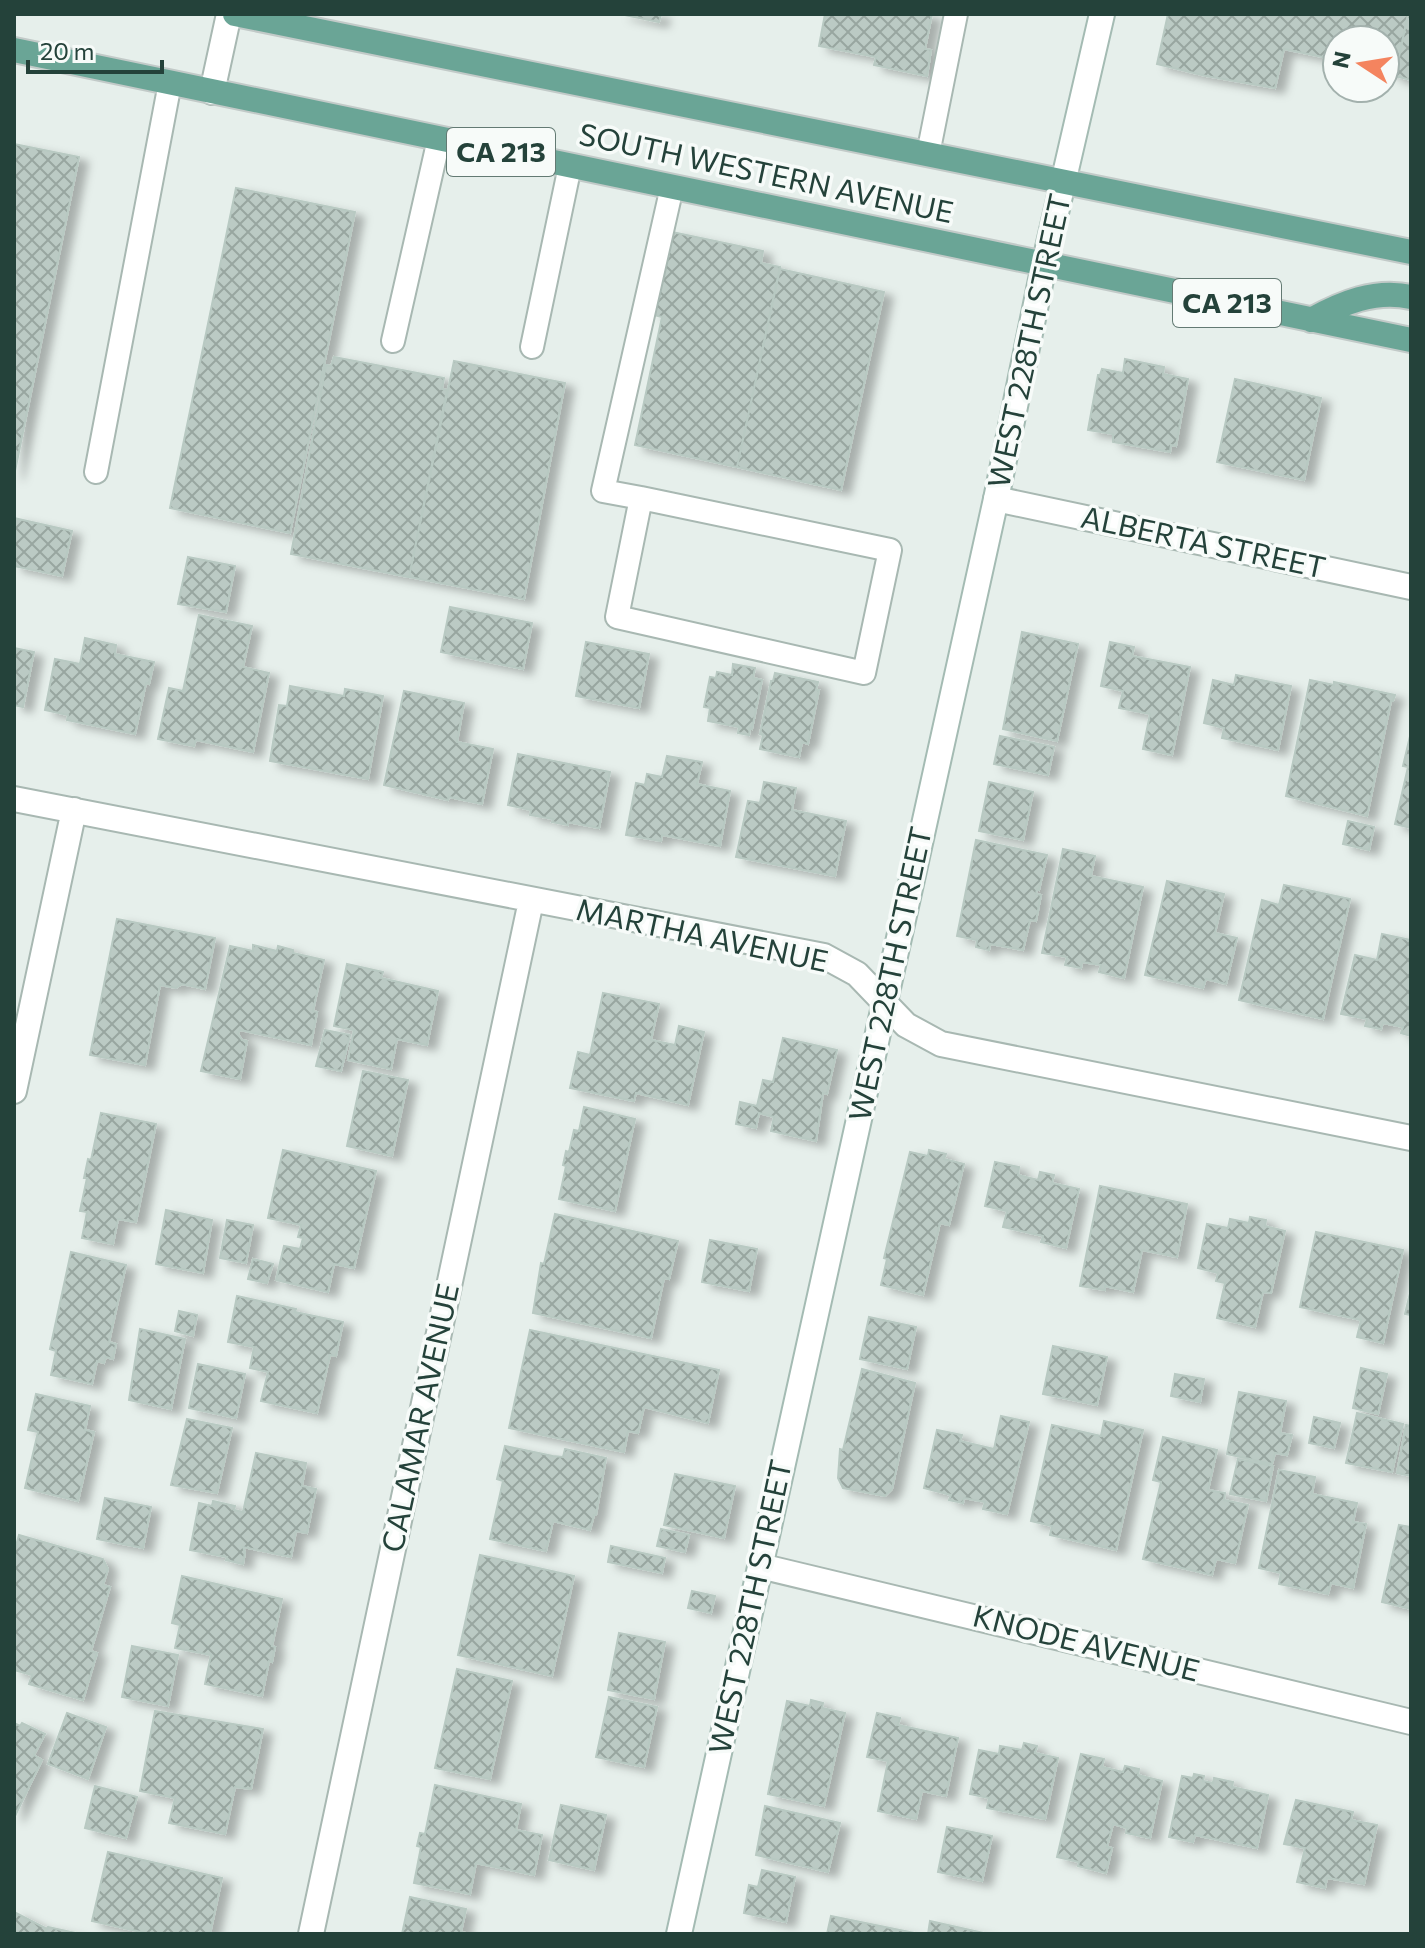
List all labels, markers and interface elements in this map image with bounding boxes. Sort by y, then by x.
scale bar [28,24,162,74]
north arrow [1321,24,1401,104]
text: 20 m [40,36,94,65]
text: N [1326,49,1356,71]
street label: SOUTH WESTERN AVENUE [576,114,957,229]
road number: CA 213 [447,128,555,176]
street label: WEST 228TH STREET [978,190,1077,491]
road number: CA 213 [1173,279,1281,327]
street label: ALBERTA STREET [1078,497,1329,585]
street label: WEST 228TH STREET [839,823,938,1124]
street label: MARTHA AVENUE [573,889,832,978]
street label: CALAMAR AVENUE [372,1280,465,1555]
street label: WEST 228TH STREET [699,1456,798,1757]
street label: KNODE AVENUE [969,1596,1204,1688]

